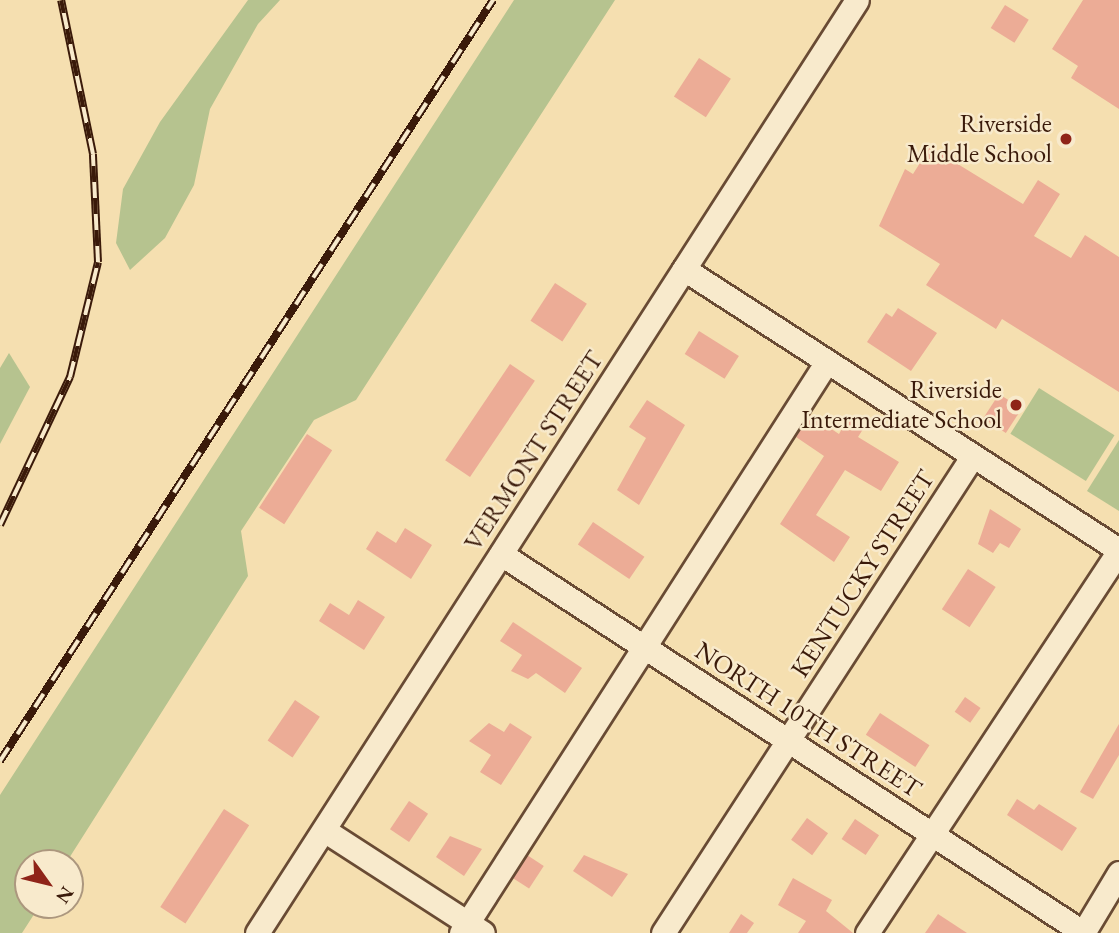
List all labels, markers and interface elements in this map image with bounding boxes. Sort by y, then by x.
place label: Riverside Middle School [907,108,1052,170]
marker: Riverside Middle School [1058,131,1074,147]
street label: VERMONT STREET [458,345,610,557]
place label: Riverside Intermediate School [801,374,1002,436]
marker: Riverside Intermediate School [1008,397,1024,413]
street label: KENTUCKY STREET [784,465,942,683]
street label: NORTH 10TH STREET [689,635,927,805]
north arrow [14,849,84,919]
text: N [51,882,80,908]

